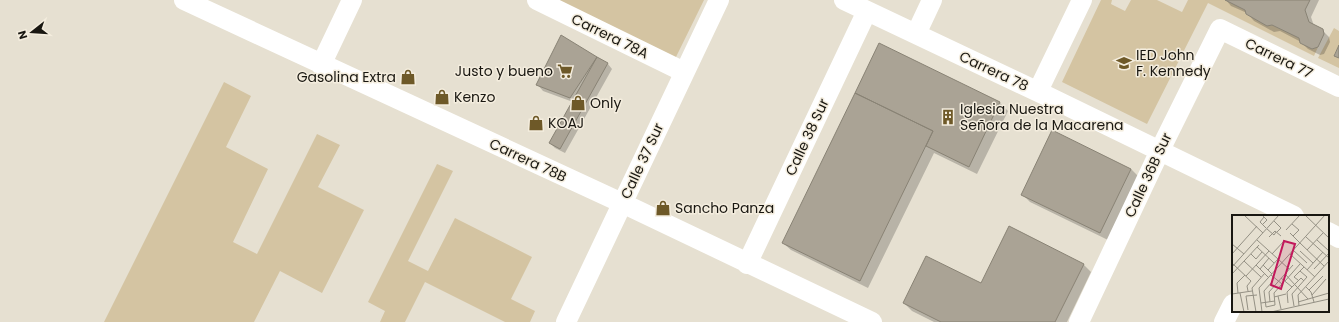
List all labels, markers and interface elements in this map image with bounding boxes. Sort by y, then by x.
street label: Carrera 78A [568,9,652,63]
north arrow [12,12,52,52]
text: N [14,29,31,41]
street label: Carrera 77 [1242,33,1317,83]
place label: IED John F. Kennedy [1136,45,1211,81]
street label: Carrera 78 [956,46,1032,96]
school or university icon: IED John F. Kennedy [1115,54,1133,72]
place label: Justo y bueno [455,61,553,81]
supermarket icon: Justo y bueno [556,62,574,80]
place label: Gasolina Extra [297,67,396,87]
shop icon: Gasolina Extra [399,68,417,86]
place label: Kenzo [454,87,495,107]
shop icon: Kenzo [433,88,451,106]
place label: Only [590,93,621,113]
shop icon: Only [569,94,587,112]
street label: Calle 38 Sur [780,95,834,179]
place label: Iglesia Nuestra Señora de la Macarena [960,99,1124,135]
building icon: Iglesia Nuestra Señora de la Macarena [939,108,957,126]
place label: KOAJ [548,113,584,133]
shop icon: KOAJ [527,114,545,132]
street label: Calle 37 Sur [616,120,668,202]
street label: Calle 36B Sur [1120,129,1176,221]
street label: Carrera 78B [486,133,570,187]
place label: Sancho Panza [675,198,774,218]
shop icon: Sancho Panza [654,199,672,217]
inset map [1232,215,1329,312]

